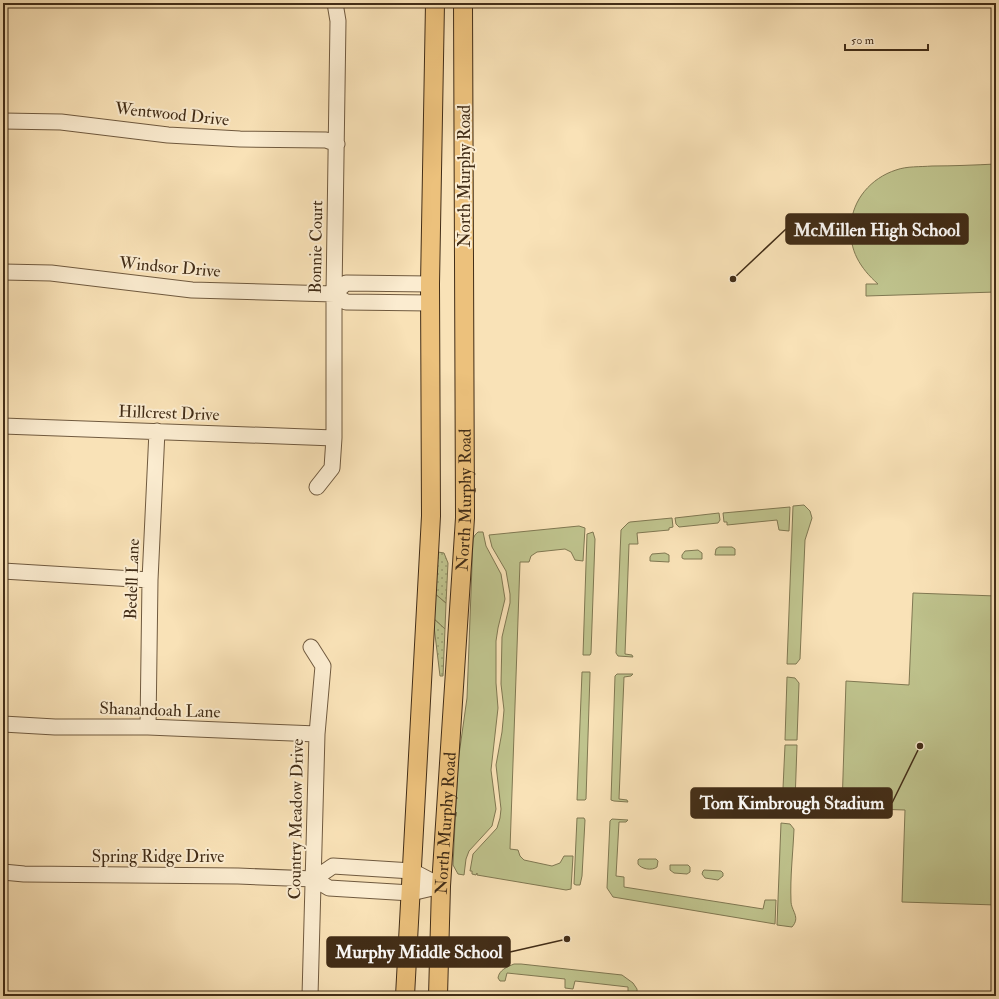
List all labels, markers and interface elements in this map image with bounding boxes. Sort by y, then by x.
scale bar [845,26,928,52]
text: 50 m [851,33,875,48]
street label: Wentwood Drive [113,97,230,130]
street label: North Murphy Road [454,104,476,247]
street label: Bonnie Court [305,200,327,294]
callout: McMillen High School [786,214,968,244]
text: McMillen High School [793,219,961,242]
street label: Windsor Drive [117,252,222,282]
street label: Hillcrest Drive [118,401,220,425]
street label: North Murphy Road [451,428,476,572]
street label: Bedell Lane [120,538,144,620]
street label: Shanandoah Lane [99,697,221,723]
street label: Country Meadow Drive [284,738,309,900]
street label: North Murphy Road [430,751,460,895]
callout: Tom Kimbrough Stadium [691,788,892,818]
text: Tom Kimbrough Stadium [699,792,885,815]
street label: Spring Ridge Drive [92,846,224,868]
callout: Murphy Middle School [327,937,510,967]
text: Murphy Middle School [334,941,503,964]

